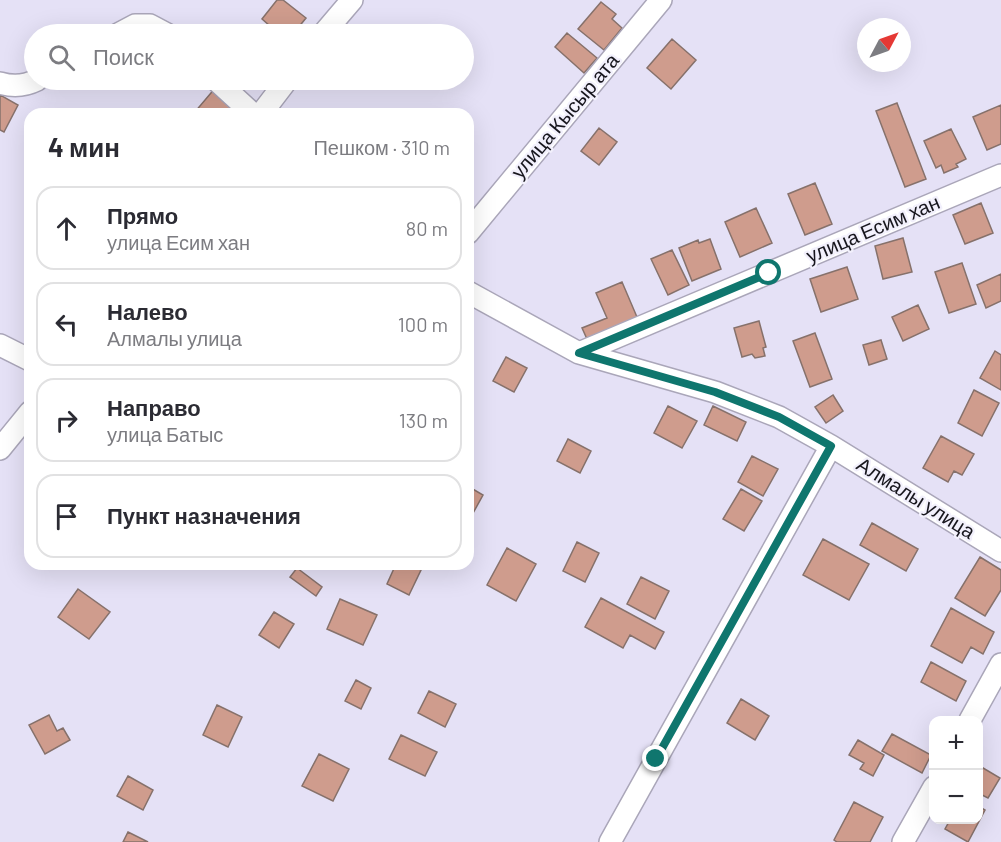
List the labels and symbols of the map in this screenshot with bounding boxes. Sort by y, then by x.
north arrow [857,18,911,72]
street label: улица Кысыр ата [505,48,624,183]
street label: улица Есим хан [802,189,943,267]
route start [755,259,781,285]
street label: Алмалы улица [853,451,981,544]
route end [642,745,668,771]

